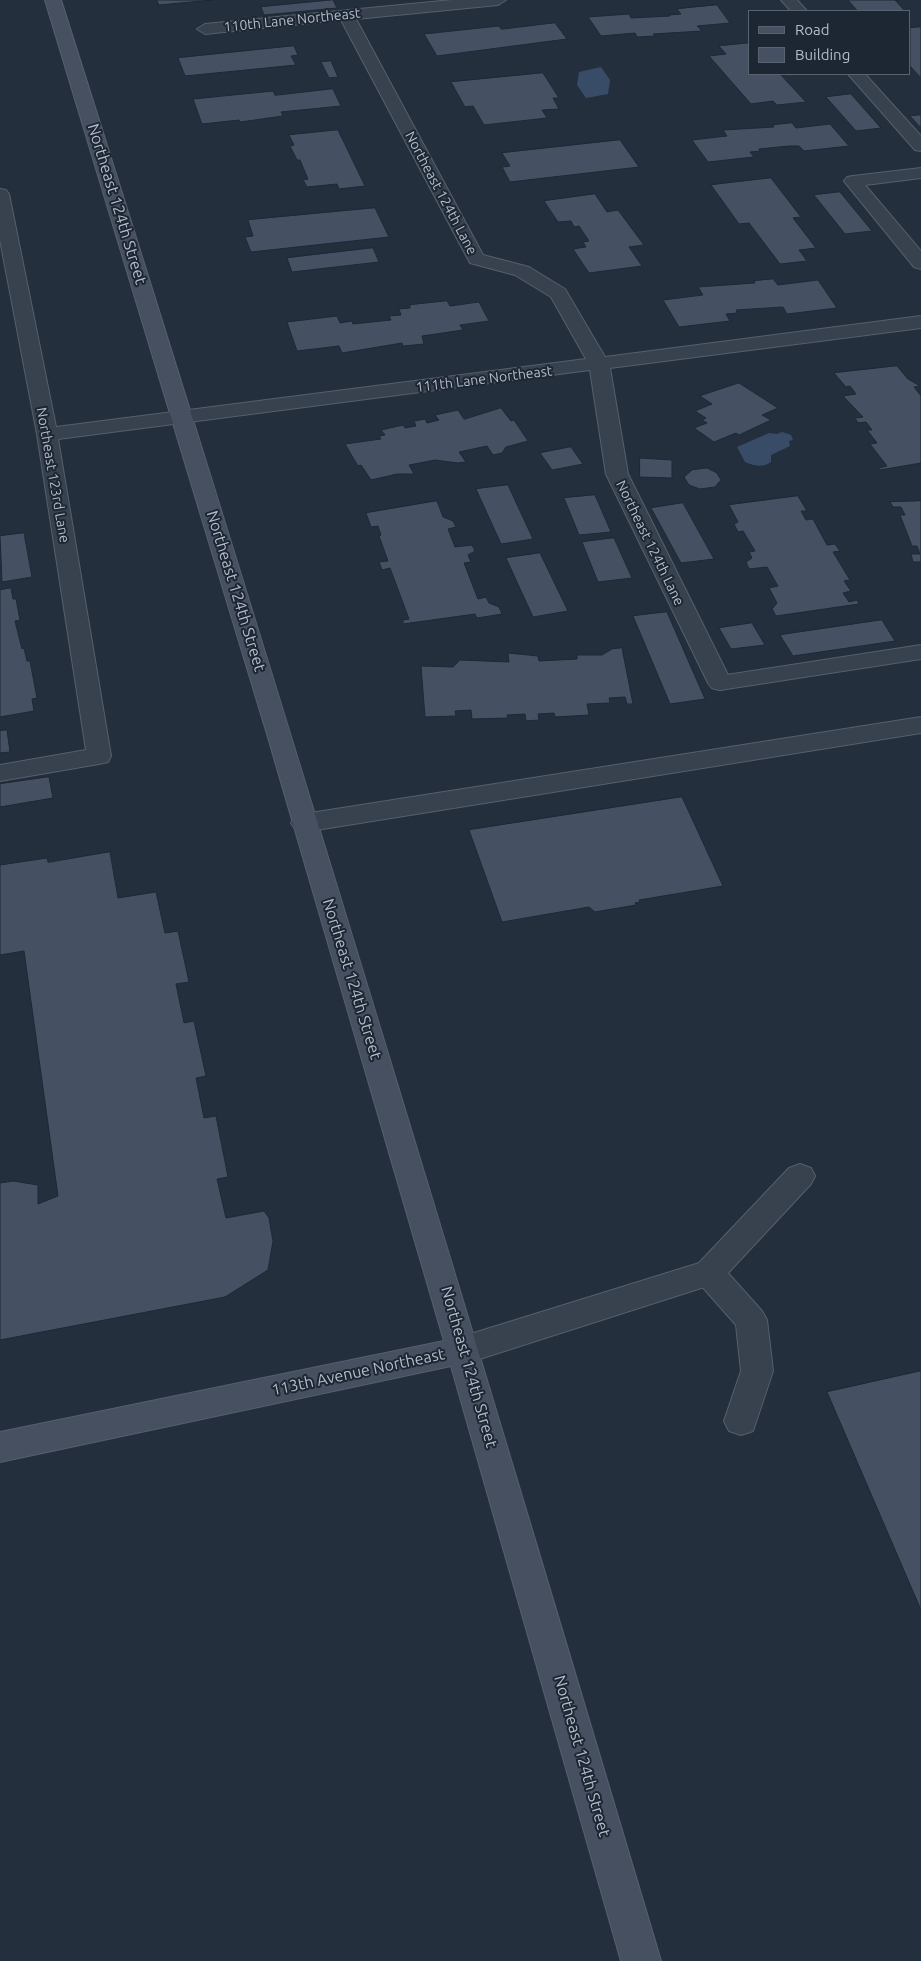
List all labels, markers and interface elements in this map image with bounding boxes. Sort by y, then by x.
street label: 110th Lane Northeast [223,4,361,36]
legend [748,10,911,75]
text: Road [795,21,830,38]
text: Building [795,46,850,63]
street label: Northeast 124th Street [83,121,151,287]
street label: Northeast 124th Lane [401,129,481,257]
street label: 111th Lane Northeast [415,362,553,396]
street label: Northeast 123rd Lane [33,406,73,544]
street label: Northeast 124th Lane [612,478,688,608]
street label: Northeast 124th Street [202,508,270,674]
street label: Northeast 124th Street [318,896,386,1062]
street label: Northeast 124th Street [437,1284,501,1450]
street label: 113th Avenue Northeast [270,1344,446,1400]
street label: Northeast 124th Street [550,1673,614,1839]

